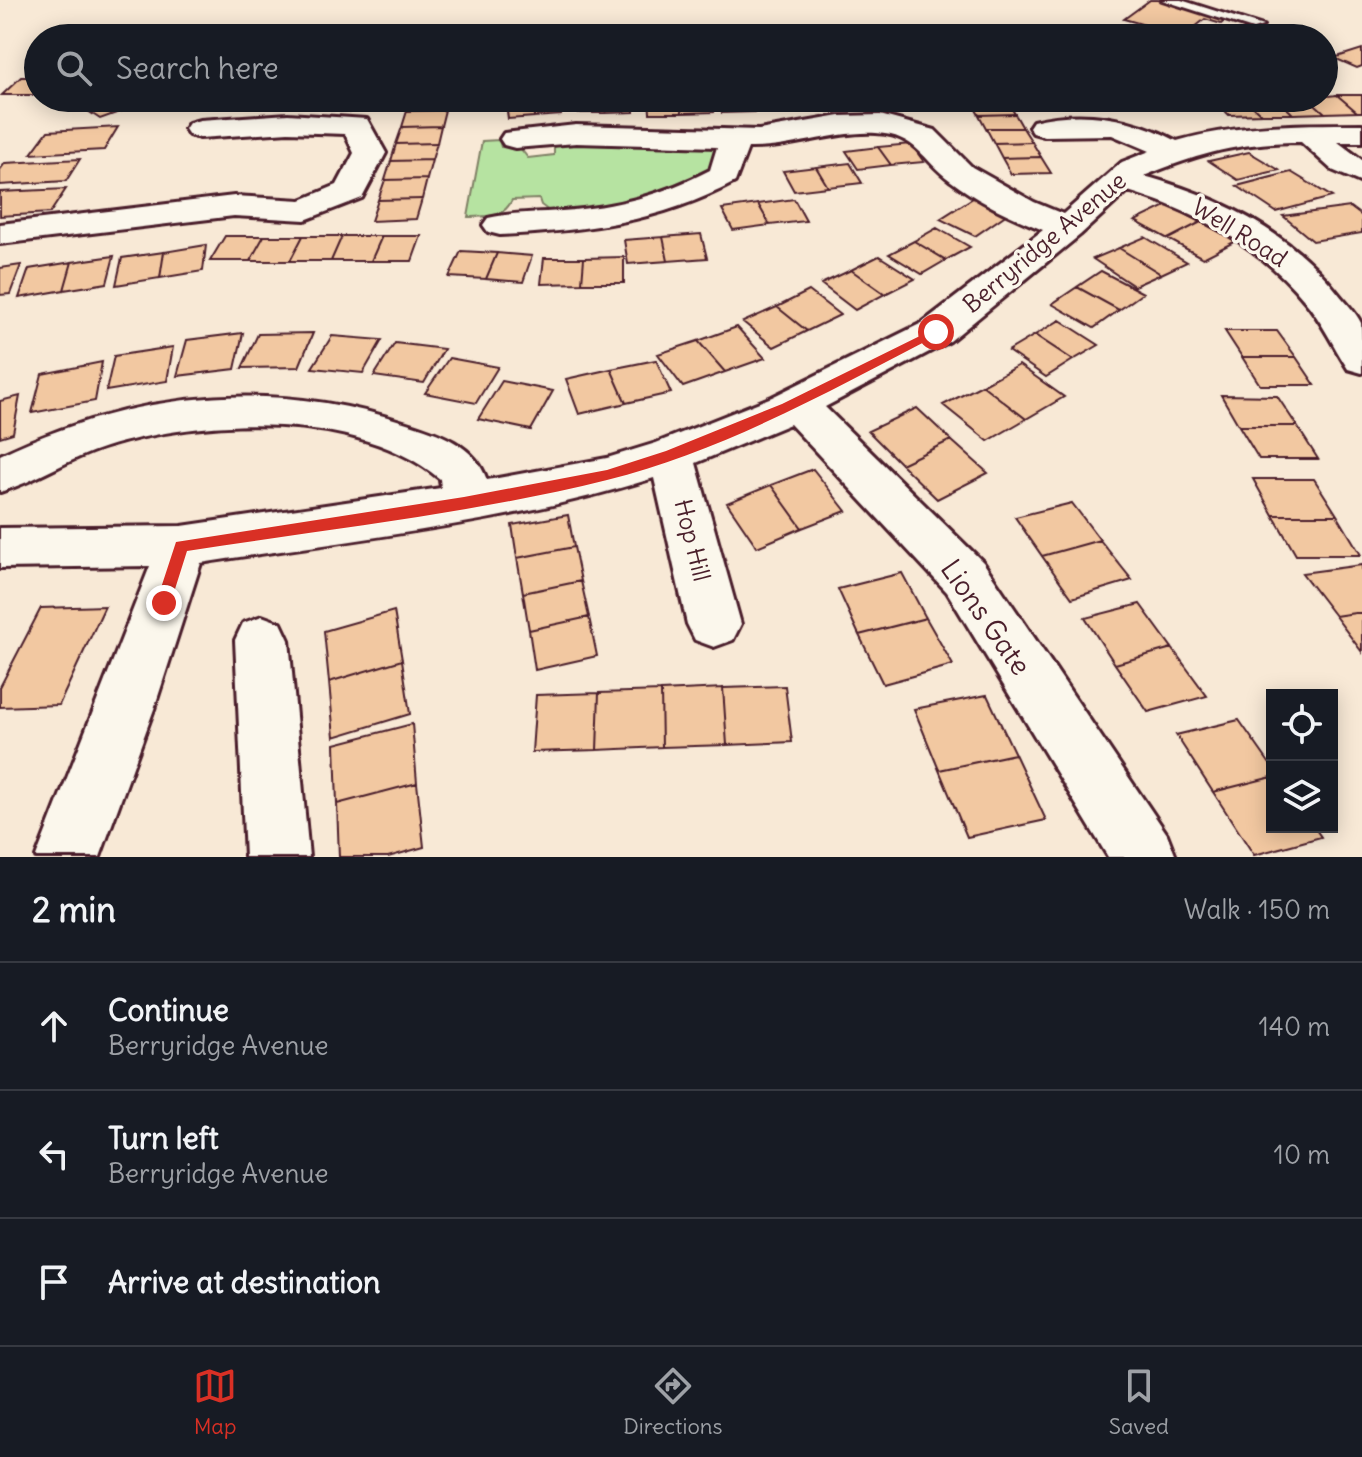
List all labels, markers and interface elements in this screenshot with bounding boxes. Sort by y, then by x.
search box [24,24,1338,112]
icon: search [52,46,96,90]
text: Search here [116,49,279,87]
street label: Berryridge Avenue [956,165,1132,319]
street label: Well Road [1187,191,1293,273]
route start [918,314,954,350]
street label: Hop Hill [668,496,718,584]
street label: Lions Gate [933,552,1039,682]
route end [146,585,182,621]
map controls [1266,689,1338,833]
button: locate [1266,689,1338,761]
button: layers [1266,761,1338,833]
text: 2 min [32,888,116,931]
text: Walk · 150 m [1184,893,1330,926]
text: Continue [108,991,229,1029]
icon: ahead [32,1004,76,1048]
text: 140 m [1259,1010,1330,1043]
text: Berryridge Avenue [108,1029,329,1062]
text: Turn left [108,1119,219,1157]
icon: left [32,1132,76,1176]
text: 10 m [1274,1138,1330,1171]
text: Berryridge Avenue [108,1157,329,1190]
icon: arrive [32,1260,76,1304]
text: Arrive at destination [108,1263,380,1301]
tab: Map [193,1364,237,1440]
tab: Directions [623,1364,723,1440]
tab: Saved [1109,1364,1169,1440]

